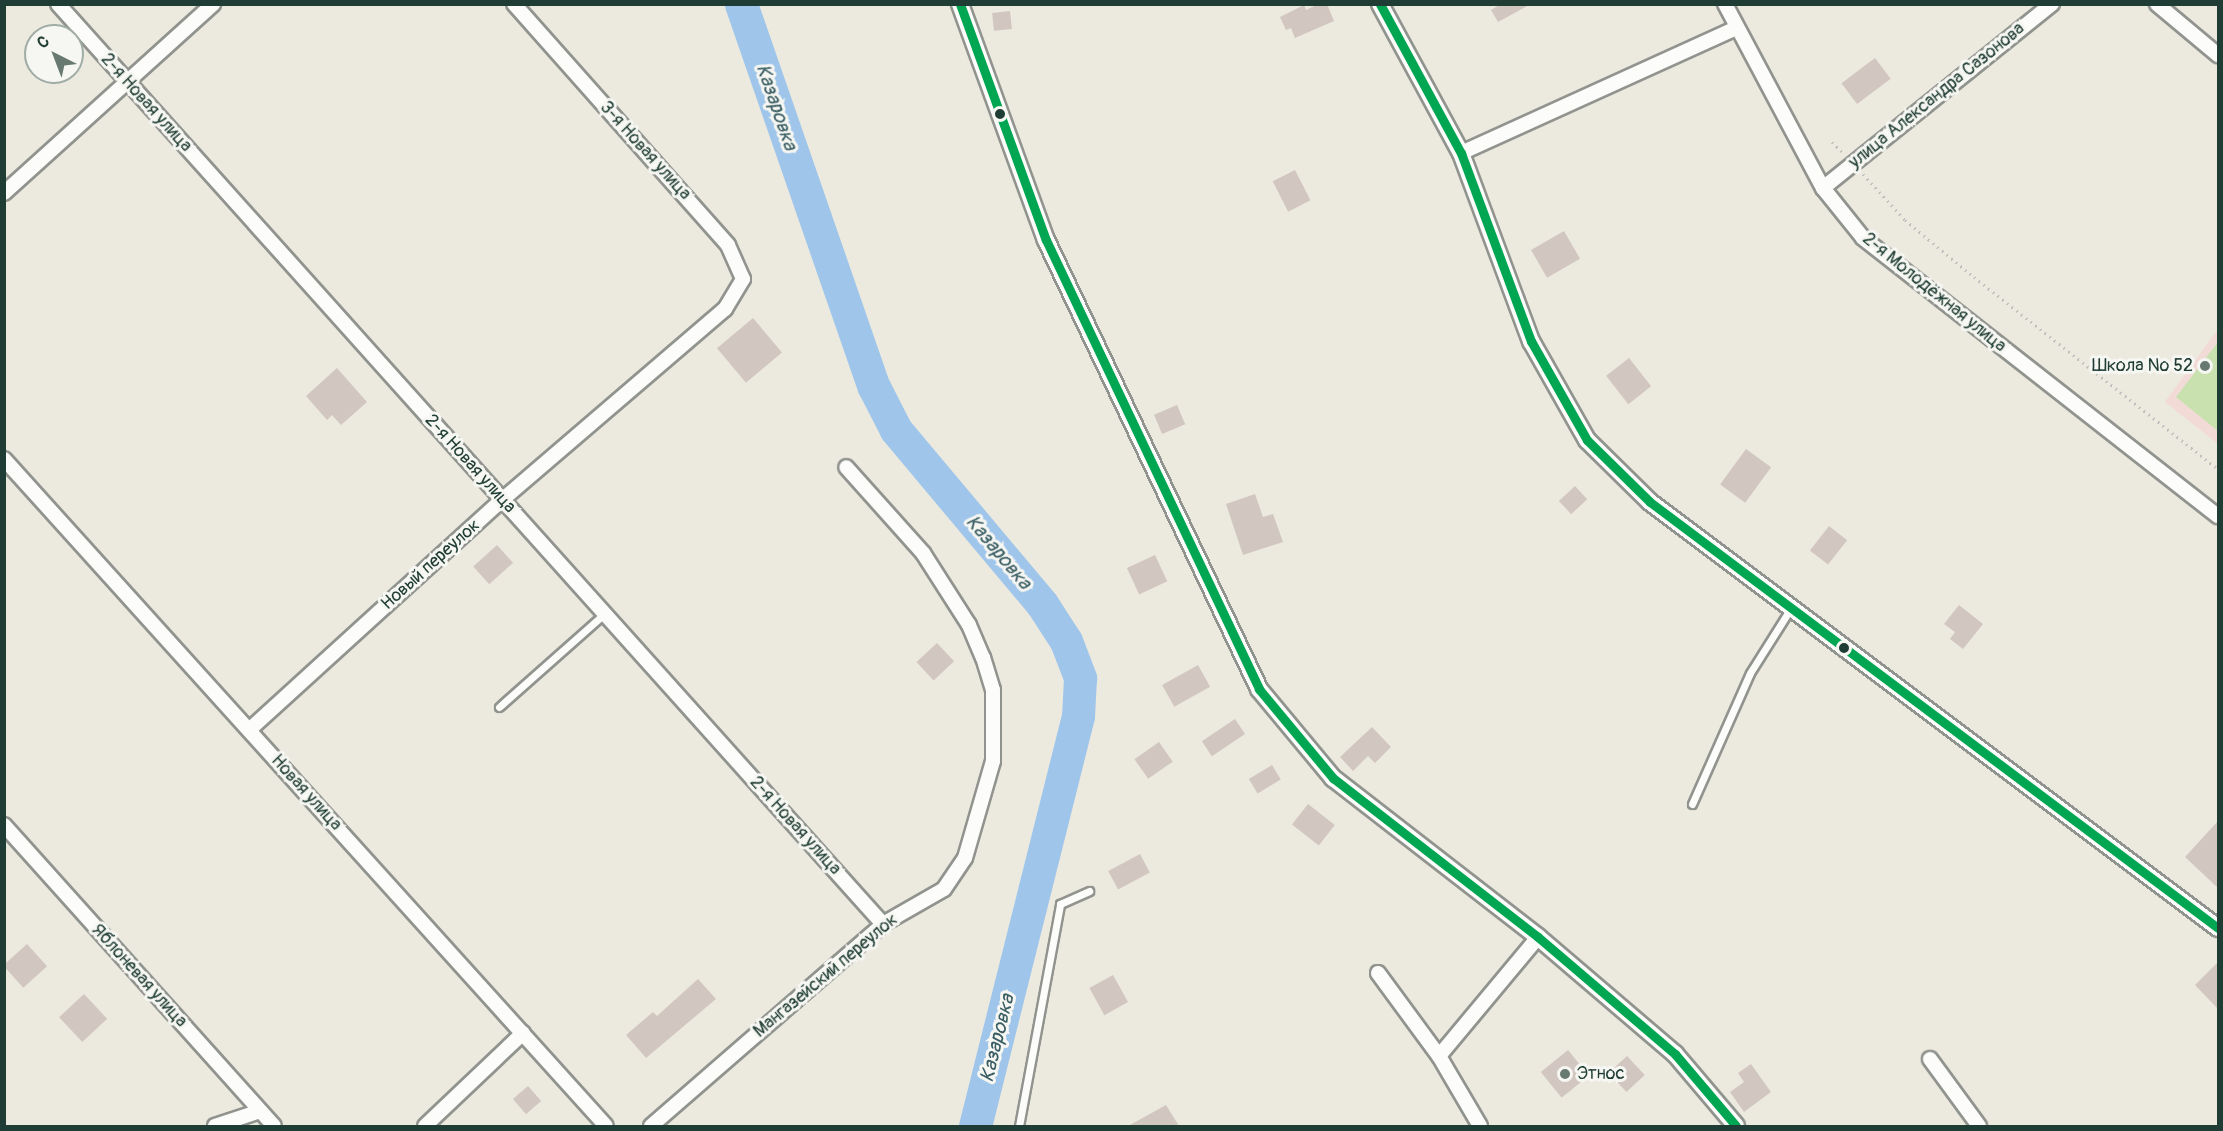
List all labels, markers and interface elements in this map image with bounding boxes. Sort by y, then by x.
street label: улица Александра Сазонова [1845,18,2029,174]
north arrow [24,24,84,84]
text: С [33,31,54,53]
street label: 2-я Новая улица [96,49,196,157]
water label: Казаровка [751,61,803,153]
street label: 3-я Новая улица [595,97,695,205]
unlabelled marker [994,108,1006,120]
street label: 2-я Молодёжная улица [1858,228,2010,358]
place label: Школа № 52 [2092,355,2193,377]
marker: Школа № 52 [2198,359,2212,373]
street label: 2-я Новая улица [420,410,520,518]
water label: Казаровка [961,510,1037,594]
street label: Новый переулок [377,515,485,615]
unlabelled marker [1838,642,1850,654]
street label: Новая улица [266,750,346,836]
street label: 2-я Новая улица [745,772,845,880]
street label: Мангазейский переулок [750,909,902,1043]
street label: Яблоневая улица [87,920,191,1032]
water label: Казаровка [975,992,1019,1084]
place label: Этнос [1577,1063,1625,1085]
marker: Этнос [1558,1067,1572,1081]

